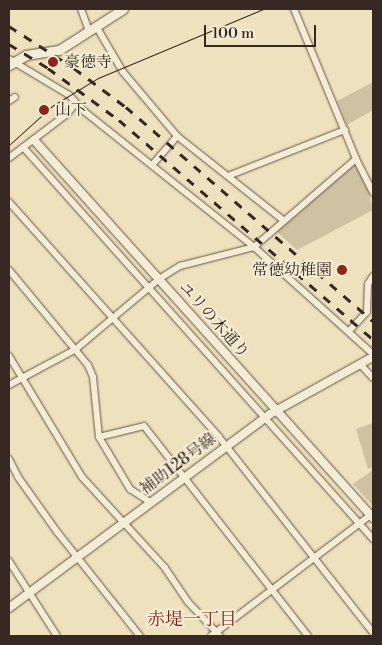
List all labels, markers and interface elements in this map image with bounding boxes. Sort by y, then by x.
scale bar [207,15,320,47]
text: 100 m [212,24,254,43]
place label: 豪徳寺 [64,52,112,72]
marker: 豪徳寺 [46,55,60,69]
place label: 山下 [55,100,87,120]
marker: 山下 [37,103,51,117]
place label: 常徳幼稚園 [252,260,332,280]
marker: 常徳幼稚園 [336,264,348,276]
street label: ユリの木通り [175,278,253,362]
street label: 補助128号線 [136,429,220,499]
district label: 赤堤一丁目 [147,609,237,631]

